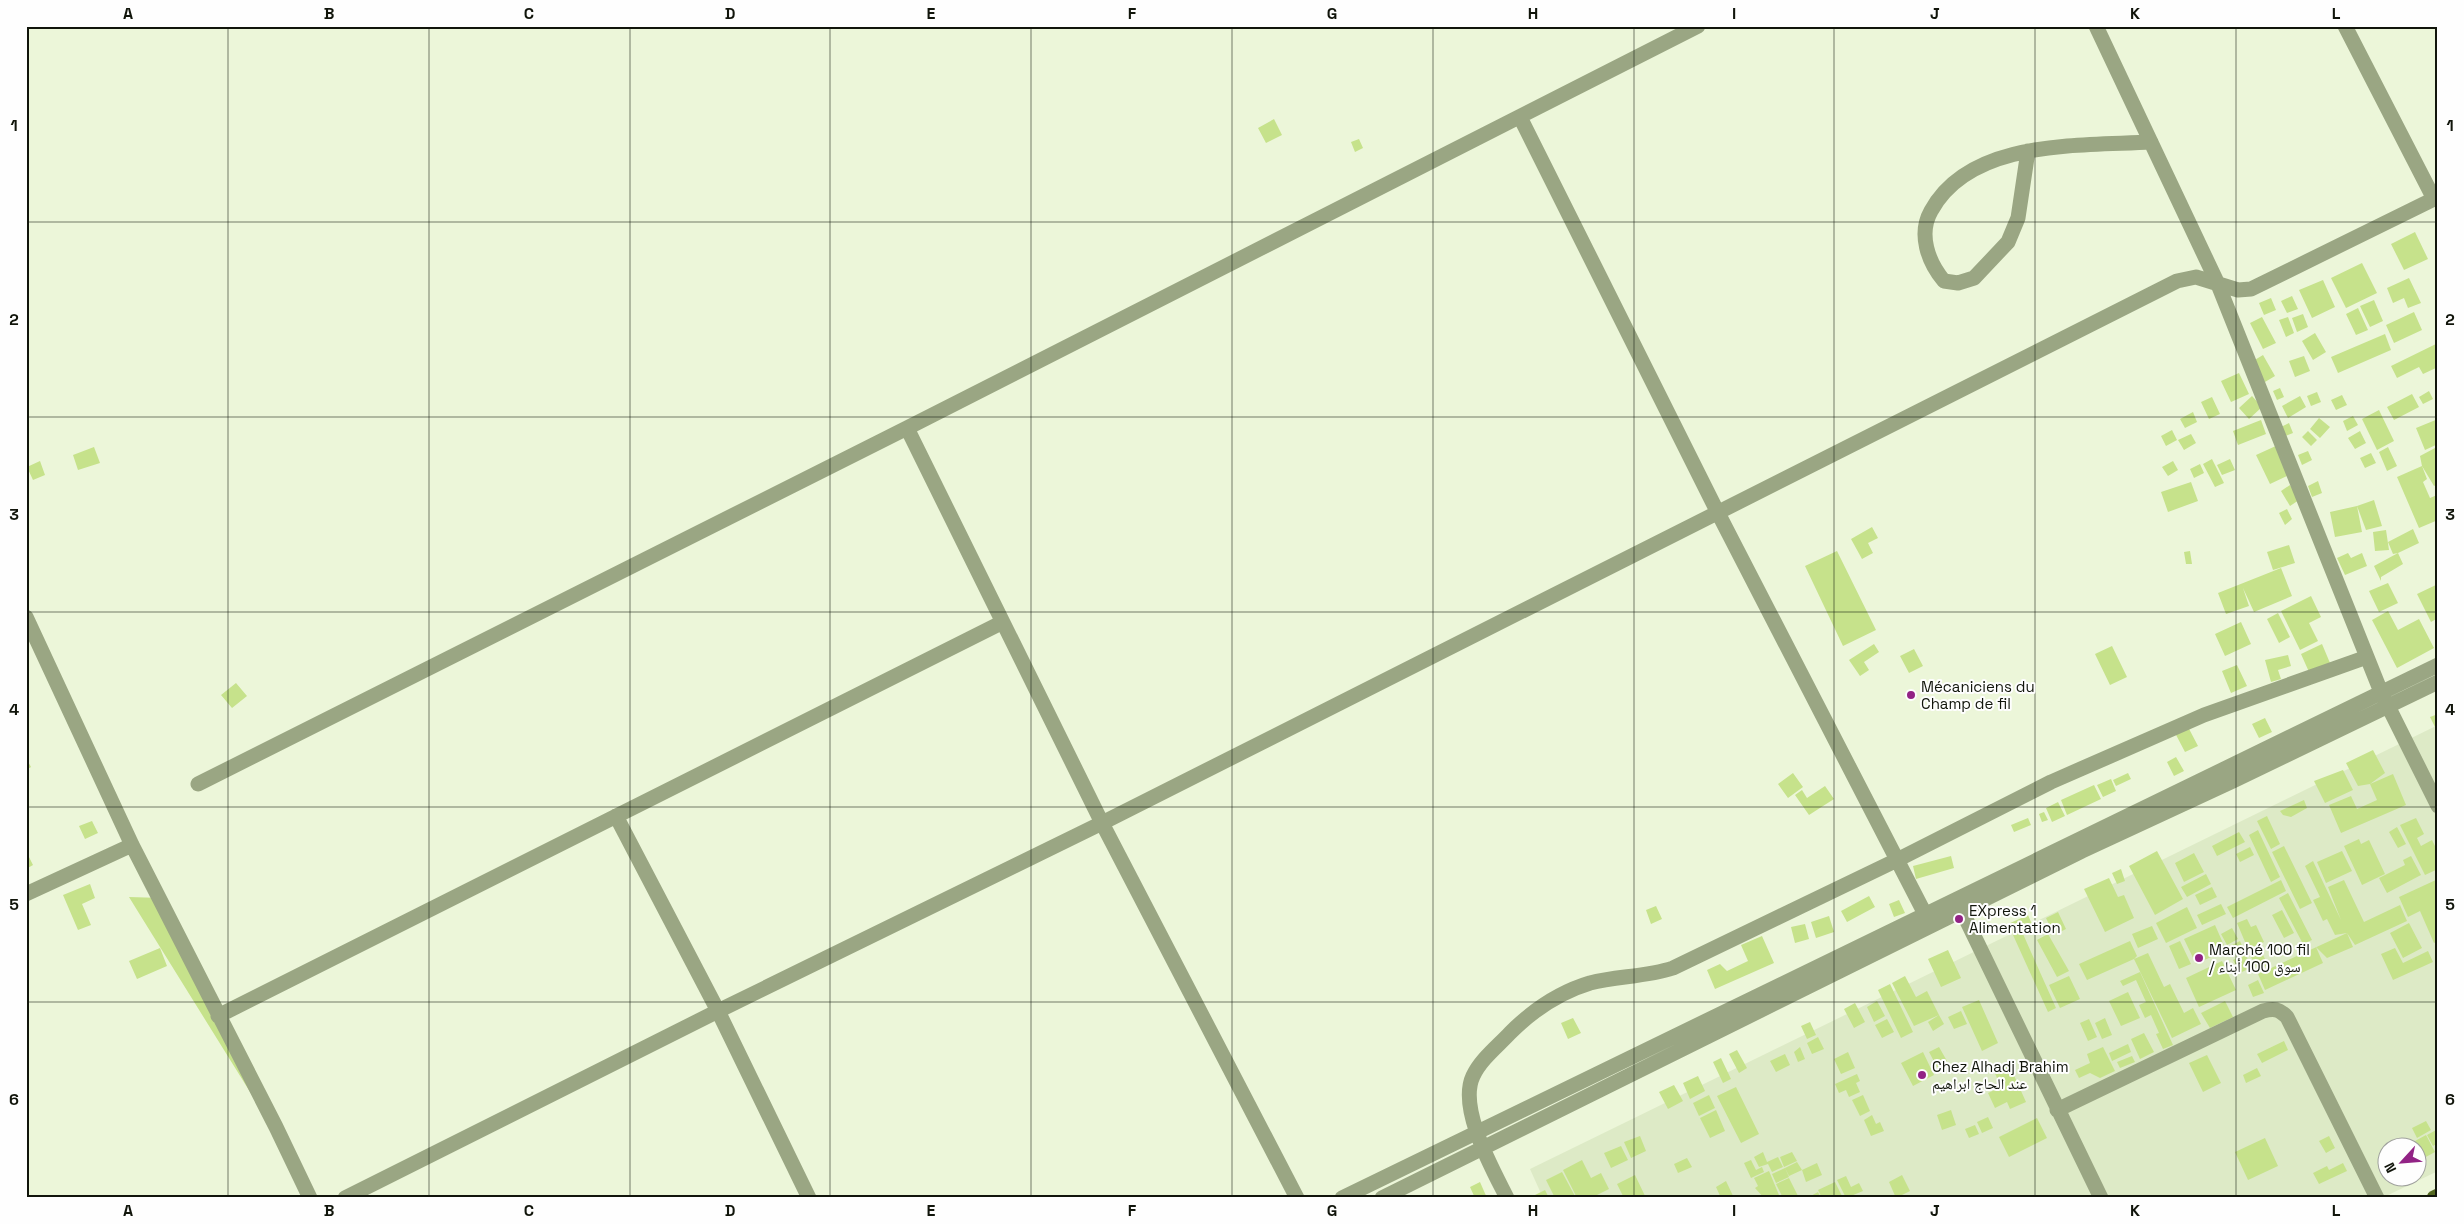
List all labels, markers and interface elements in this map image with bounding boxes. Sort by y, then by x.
text: A [123,3,133,24]
text: B [324,3,334,24]
text: C [524,3,534,24]
text: D [725,3,735,24]
text: E [927,3,936,24]
text: F [1128,3,1137,24]
text: G [1327,3,1337,24]
text: H [1528,3,1538,24]
text: I [1732,3,1736,24]
text: J [1930,3,1940,24]
text: K [2130,3,2140,24]
text: L [2332,3,2341,24]
text: 1 [10,115,18,136]
text: 1 [2446,115,2454,136]
text: 2 [9,309,19,330]
text: 2 [2445,309,2455,330]
text: 3 [9,504,19,525]
text: 3 [2445,504,2455,525]
place label: Mécaniciens du Champ de fil [1921,677,2035,713]
marker: Mécaniciens du Champ de fil [1905,689,1917,701]
text: 4 [9,699,19,720]
text: 4 [2445,699,2455,720]
text: 5 [9,894,19,915]
text: 5 [2445,894,2455,915]
place label: EXpress 1 Alimentation [1969,901,2061,937]
marker: EXpress 1 Alimentation [1953,913,1965,925]
place label: Marché 100 fil / سوق 100 أبناء [2209,940,2310,977]
marker: Marché 100 fil / سوق 100 أبناء [2193,952,2205,964]
place label: Chez Alhadj Brahim عند الحاج ابراهيم [1932,1057,2069,1094]
marker: Chez Alhadj Brahim عند الحاج ابراهيم [1916,1069,1928,1081]
text: 6 [9,1089,19,1110]
text: 6 [2445,1089,2455,1110]
north arrow [2376,1136,2426,1186]
text: N [2380,1160,2400,1176]
text: A [123,1200,133,1221]
text: B [324,1200,334,1221]
text: C [524,1200,534,1221]
text: D [725,1200,735,1221]
text: E [927,1200,936,1221]
text: F [1128,1200,1137,1221]
text: G [1327,1200,1337,1221]
text: H [1528,1200,1538,1221]
text: I [1732,1200,1736,1221]
text: J [1930,1200,1940,1221]
text: K [2130,1200,2140,1221]
text: L [2332,1200,2341,1221]

